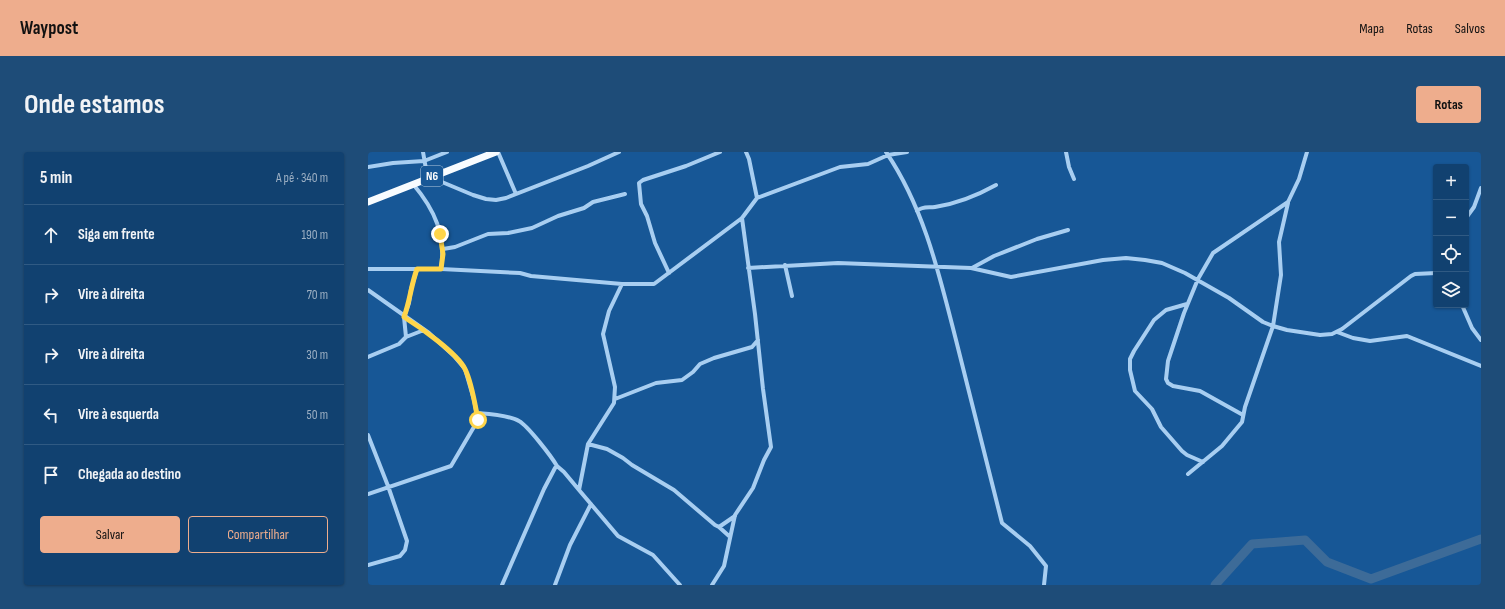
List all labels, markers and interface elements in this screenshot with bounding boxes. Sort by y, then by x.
text: Waypost [20,17,78,40]
text: Mapa [1359,20,1384,37]
text: Rotas [1406,20,1433,37]
text: Salvos [1455,20,1485,37]
button: Rotas [1416,86,1481,123]
text: Onde estamos [24,88,164,121]
map controls [1433,164,1469,308]
button: + [1433,164,1469,200]
road number: N6 [421,166,443,186]
text: 5 min [40,168,72,188]
text: A pé · 340 m [276,170,328,186]
button: − [1433,200,1469,236]
icon: ahead [40,224,62,246]
text: Siga em frente [78,225,155,244]
route end [431,225,449,243]
text: 190 m [301,227,328,243]
button: locate [1433,236,1469,272]
button: layers [1433,272,1469,308]
icon: right [40,284,62,306]
text: Vire à direita [78,285,145,304]
text: 70 m [307,287,328,303]
icon: right [40,344,62,366]
text: Vire à direita [78,345,145,364]
text: 30 m [306,347,328,363]
icon: left [40,404,62,426]
text: Vire à esquerda [78,405,159,424]
text: 50 m [307,407,328,423]
route start [469,411,487,429]
icon: arrive [40,464,62,486]
text: Chegada ao destino [78,465,181,484]
button: Salvar [40,516,180,553]
button: Compartilhar [188,516,328,553]

